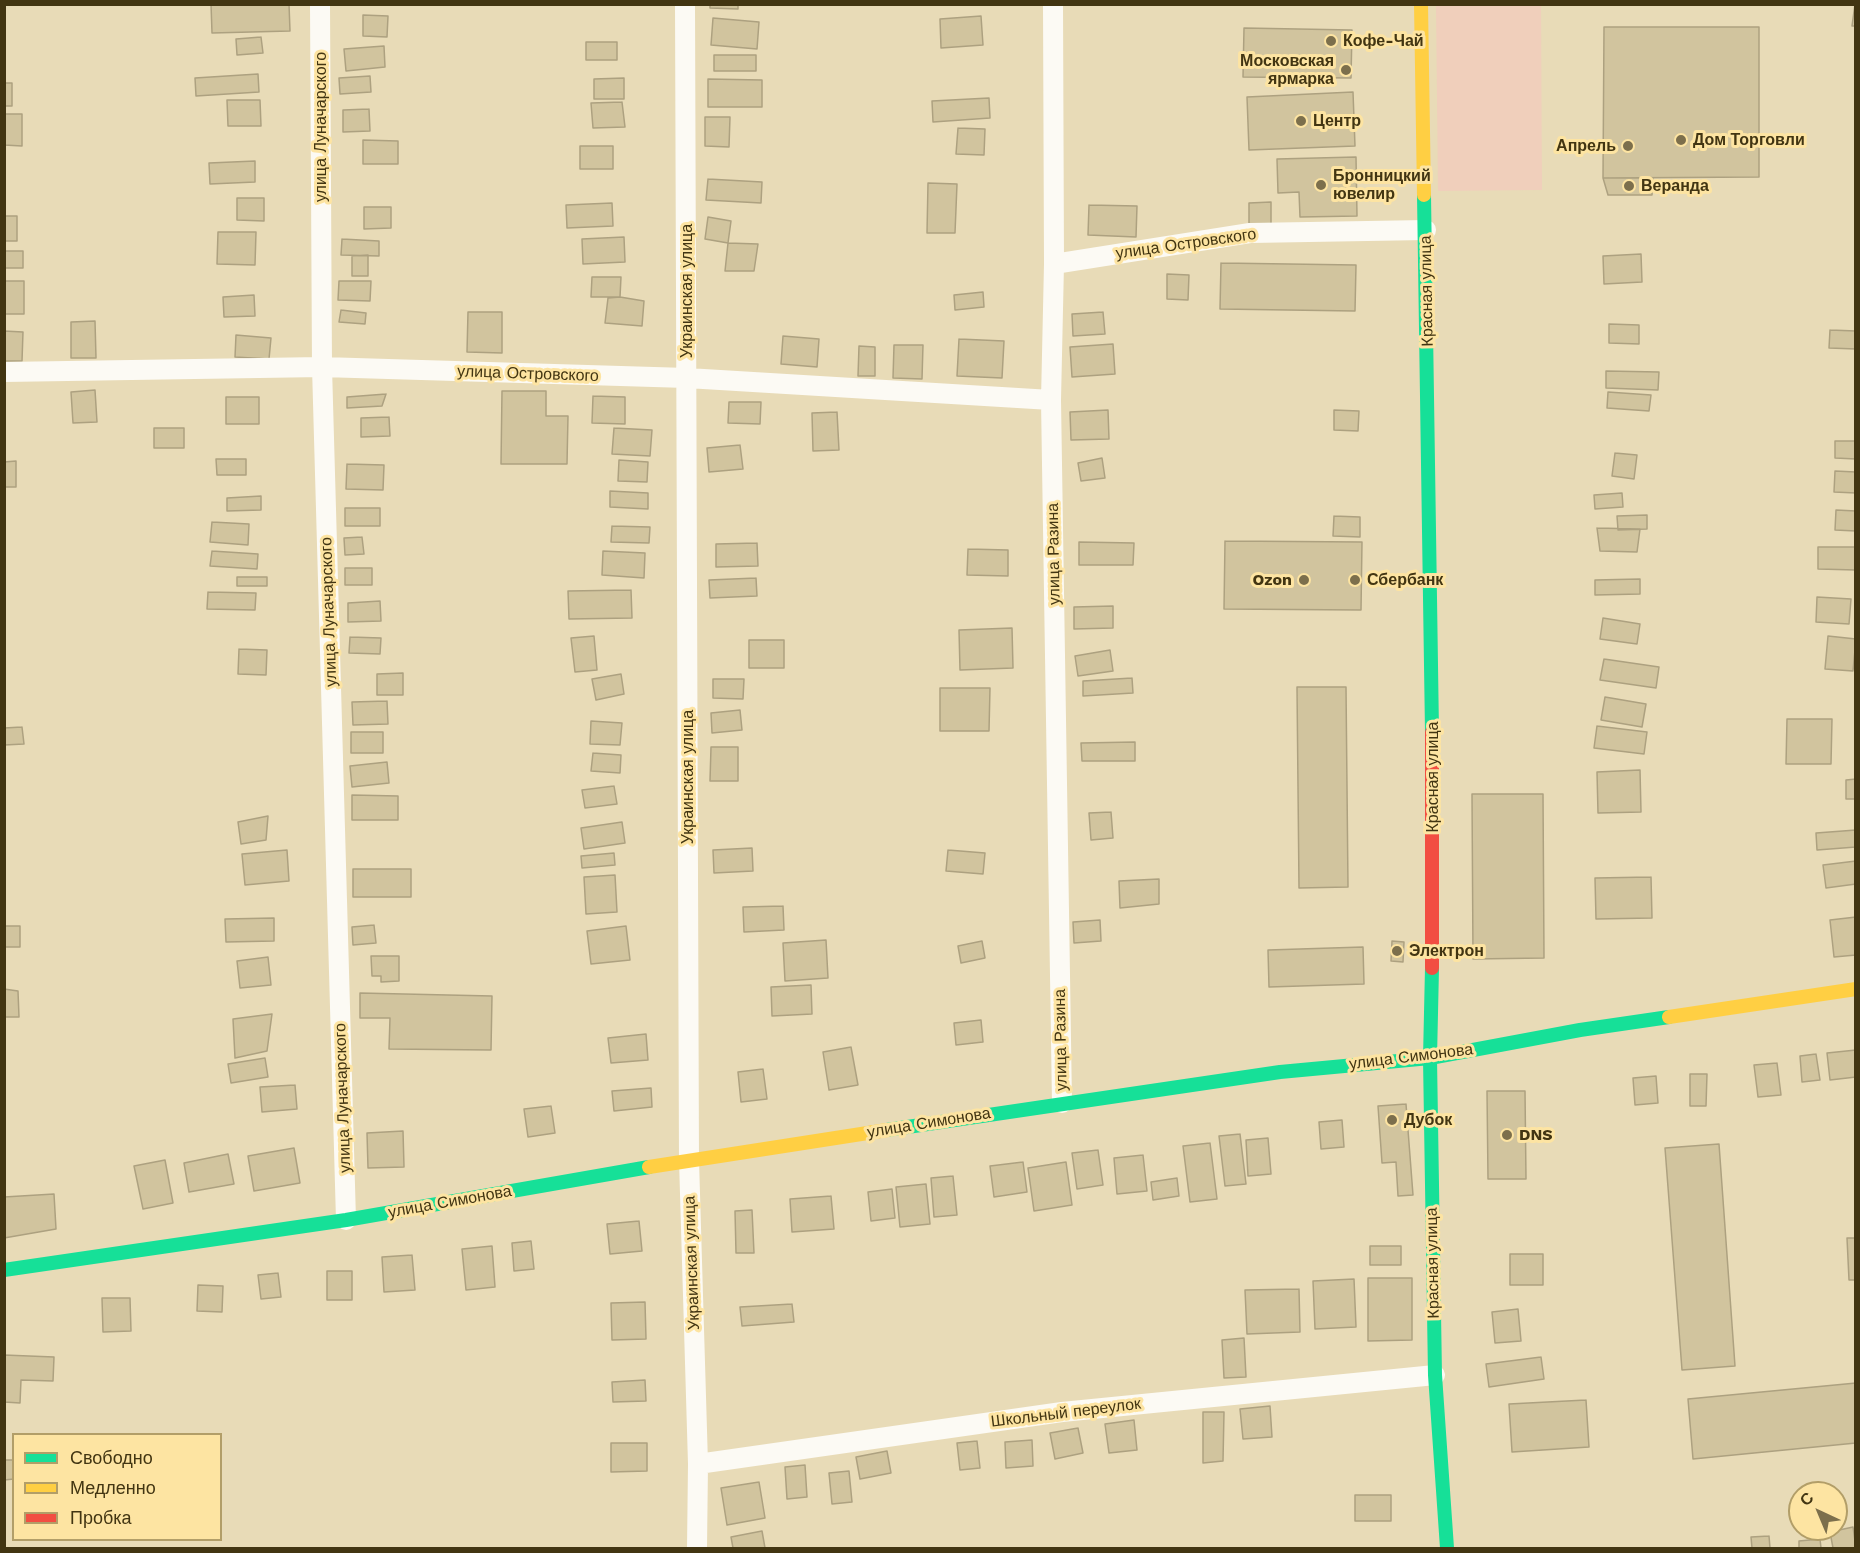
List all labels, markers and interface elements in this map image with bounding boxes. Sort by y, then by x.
place label: Кофе-Чай [1343,31,1424,51]
marker: Кофе-Чай [1324,34,1338,48]
place label: Московская ярмарка [1240,51,1334,89]
street label: улица Луначарского [311,52,331,202]
marker: Московская ярмарка [1339,63,1353,77]
place label: Центр [1313,111,1361,131]
marker: Центр [1294,114,1308,128]
place label: Дом Торговли [1693,130,1805,150]
marker: Дом Торговли [1674,133,1688,147]
place label: Апрель [1556,136,1616,156]
marker: Апрель [1621,139,1635,153]
place label: Бронницкий ювелир [1333,166,1431,204]
place label: Веранда [1641,176,1709,196]
marker: Бронницкий ювелир [1314,178,1328,192]
marker: Веранда [1622,179,1636,193]
street label: Украинская улица [677,224,697,358]
street label: улица Островского [1114,225,1258,263]
street label: Красная улица [1416,235,1438,347]
street label: улица Островского [457,362,599,386]
street label: улица Разина [1044,503,1064,605]
street label: улица Луначарского [317,537,341,687]
place label: Ozon [1253,570,1292,590]
place label: Сбербанк [1367,570,1443,590]
marker: Ozon [1297,573,1311,587]
marker: Сбербанк [1348,573,1362,587]
street label: Украинская улица [678,710,698,844]
street label: Красная улица [1423,722,1443,832]
place label: Электрон [1409,941,1484,961]
marker: Электрон [1390,944,1404,958]
street label: улица Разина [1051,989,1071,1091]
street label: улица Луначарского [331,1023,355,1173]
street label: улица Симонова [1348,1040,1474,1074]
street label: улица Симонова [866,1104,992,1142]
place label: Дубок [1404,1110,1452,1130]
marker: Дубок [1385,1113,1399,1127]
place label: DNS [1519,1125,1553,1145]
marker: DNS [1500,1128,1514,1142]
street label: улица Симонова [387,1182,513,1222]
street label: Украинская улица [680,1196,704,1330]
street label: Красная улица [1422,1207,1444,1319]
street label: Школьный переулок [990,1394,1142,1432]
legend [12,1433,222,1541]
text: Свободно [70,1447,153,1468]
text: Медленно [70,1477,156,1498]
north arrow [1788,1481,1848,1541]
text: С [1796,1488,1817,1510]
text: Пробка [70,1507,132,1528]

